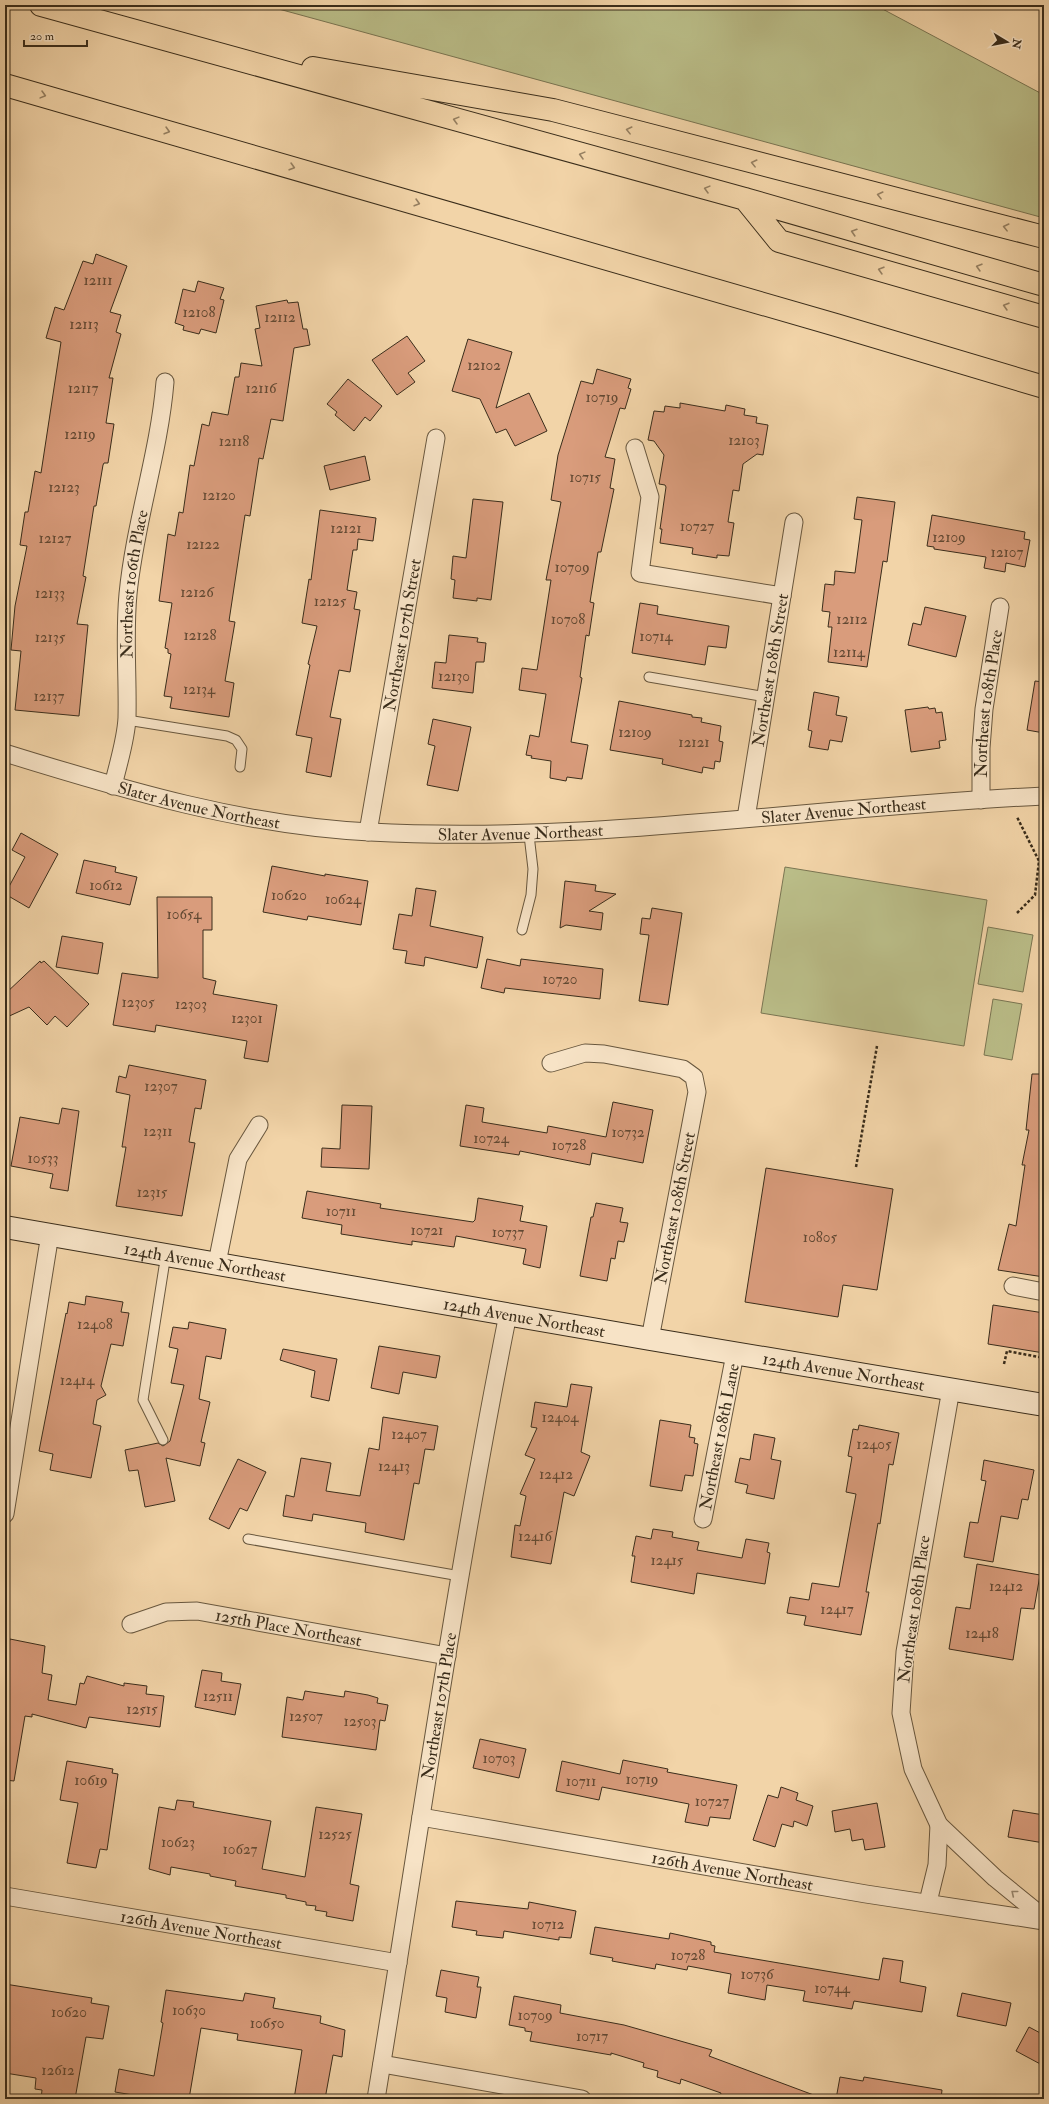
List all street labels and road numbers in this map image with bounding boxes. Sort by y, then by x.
street label: Northeast 106th Place [116,508,152,658]
street label: Northeast 107th Street [379,557,426,713]
street label: Northeast 108th Street [747,591,793,748]
street label: Northeast 108th Place [971,628,1007,777]
street label: Slater Avenue Northeast [116,777,282,833]
street label: Slater Avenue Northeast [760,793,927,828]
street label: Slater Avenue Northeast [438,819,604,845]
street label: Northeast 108th Street [650,1130,700,1286]
street label: 124th Avenue Northeast [122,1237,288,1286]
street label: 124th Avenue Northeast [442,1293,607,1342]
street label: 124th Avenue Northeast [761,1348,927,1395]
street label: Northeast 108th Lane [695,1362,743,1512]
street label: Northeast 108th Place [893,1534,935,1684]
street label: 125th Place Northeast [214,1604,364,1651]
street label: Northeast 107th Place [416,1631,461,1781]
street label: 126th Avenue Northeast [650,1847,815,1895]
street label: 126th Avenue Northeast [119,1905,284,1954]

